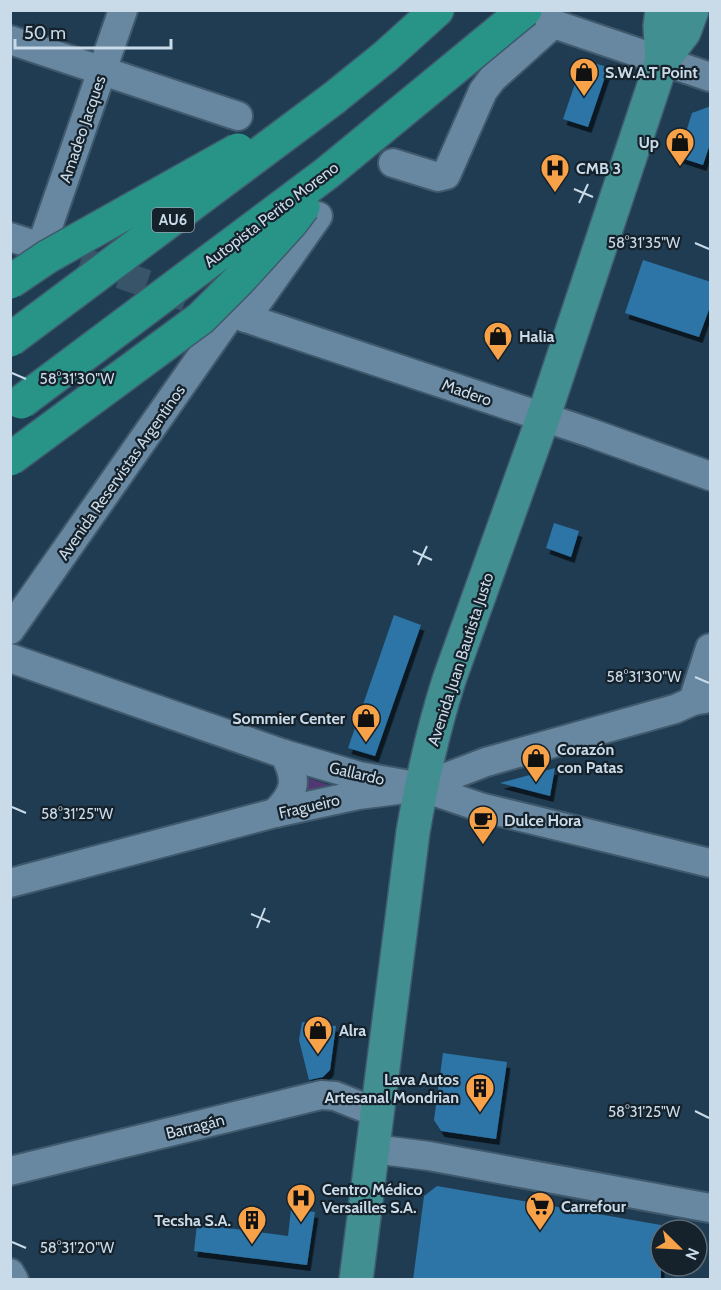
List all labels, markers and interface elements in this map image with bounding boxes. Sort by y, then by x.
scale bar [15,12,171,50]
text: 50 m [24,22,66,44]
shop icon: S.W.A.T Point [568,56,600,98]
place label: S.W.A.T Point [605,63,698,82]
street label: Amadeo Jacques [55,73,110,185]
shop icon: Up [664,126,696,168]
place label: Up [639,133,659,152]
hospital icon: CMB 3 [539,152,571,194]
street label: Autopista Perito Moreno [200,158,342,271]
place label: CMB 3 [576,159,621,178]
road number: AU6 [152,208,194,232]
text: 58°31'35"W [608,234,681,252]
shop icon: Halia [482,320,514,362]
place label: Halia [519,327,555,346]
text: 58°31'30"W [40,370,115,388]
street label: Madero [439,375,494,410]
street label: Avenida Reservistas Argentinos [54,381,189,563]
street label: Avenida Juan Bautista Justo [423,570,498,748]
text: 58°31'30"W [607,668,682,686]
shop icon: Sommier Center [350,702,382,744]
place label: Sommier Center [232,709,346,728]
place label: Corazón con Patas [557,740,623,777]
shop icon: Corazón con Patas [520,742,552,784]
street label: Gallardo [327,758,387,789]
street label: Fragueiro [277,790,342,823]
cafe icon: Dulce Hora [467,804,499,846]
text: 58°31'25"W [41,805,114,823]
place label: Dulce Hora [504,811,581,830]
shop icon: Alra [302,1014,334,1056]
place label: Alra [339,1021,366,1040]
place label: Lava Autos Artesanal Mondrian [325,1070,459,1107]
building icon: Lava Autos Artesanal Mondrian [464,1072,496,1114]
text: 58°31'25"W [608,1103,681,1121]
street label: Barragán [164,1110,226,1143]
place label: Centro Médico Versailles S.A. [322,1180,423,1217]
hospital icon: Centro Médico Versailles S.A. [285,1182,317,1224]
supermarket icon: Carrefour [524,1190,556,1232]
place label: Carrefour [561,1197,627,1216]
building icon: Tecsha S.A. [236,1204,268,1246]
place label: Tecsha S.A. [154,1211,231,1230]
north arrow [649,1218,709,1278]
text: 58°31'20"W [40,1239,115,1257]
text: N [681,1245,703,1263]

